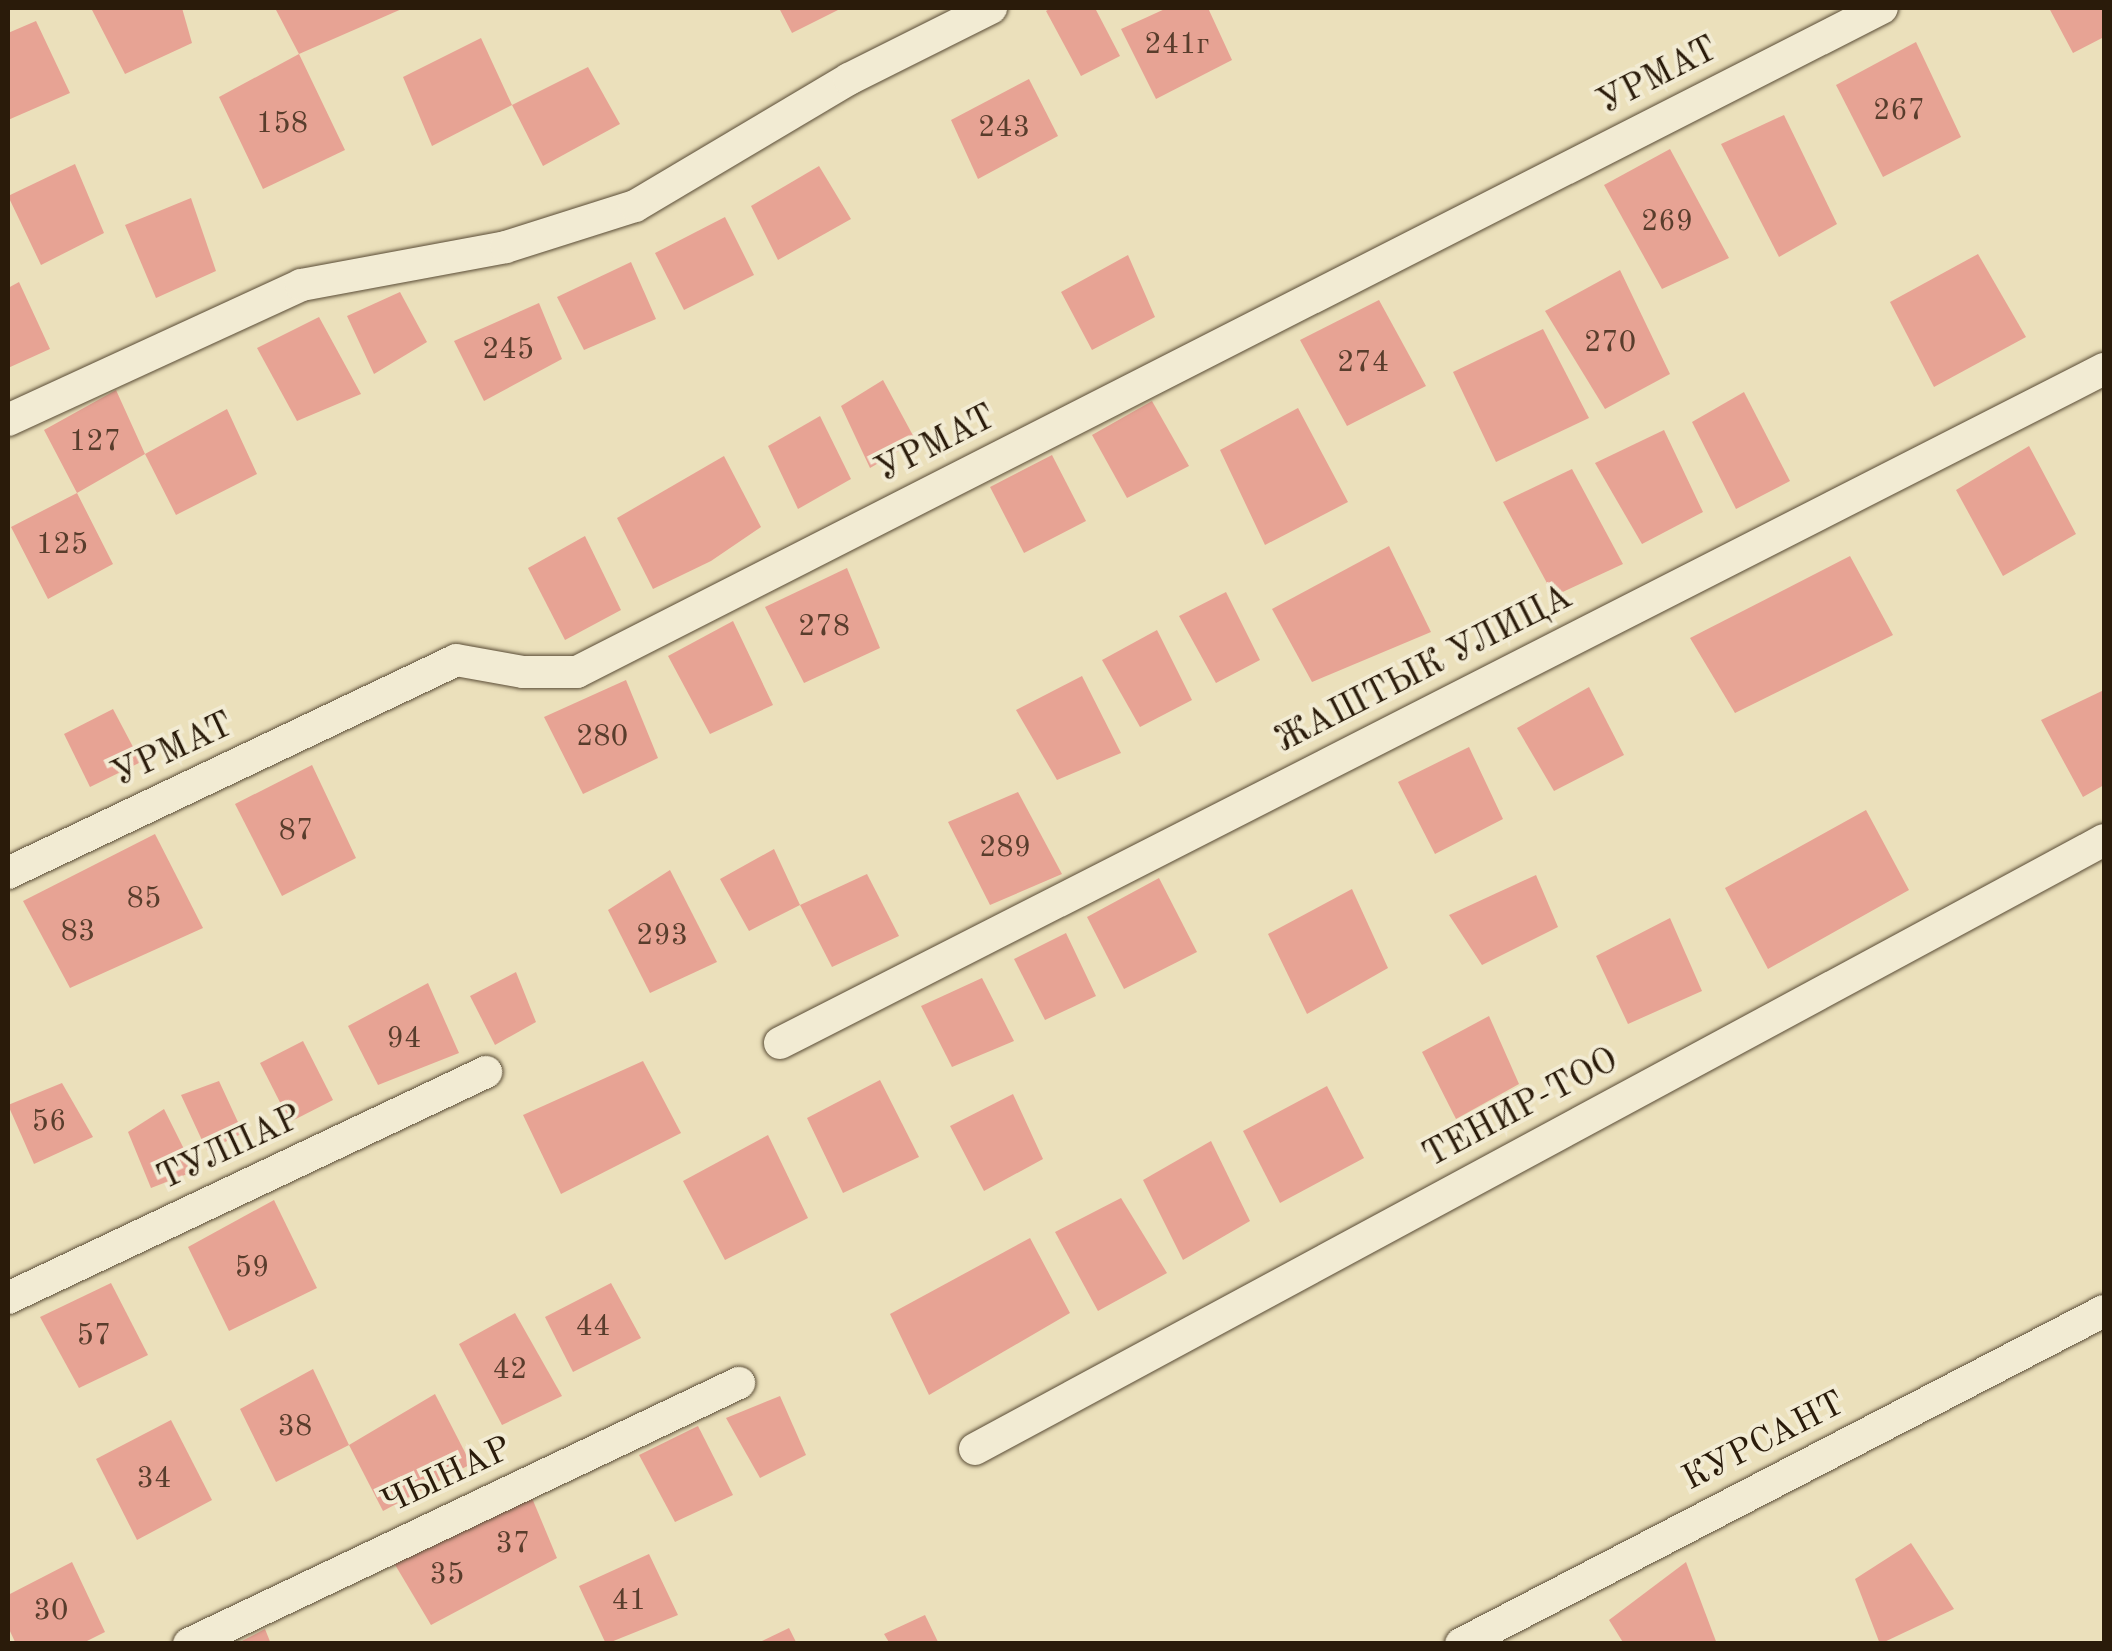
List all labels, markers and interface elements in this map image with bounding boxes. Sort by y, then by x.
house number: 241г [1144,27,1210,63]
street label: УРМАТ [1591,29,1725,125]
house number: 267 [1873,93,1925,129]
house number: 158 [256,106,308,142]
house number: 243 [978,110,1030,146]
house number: 269 [1641,204,1693,240]
house number: 270 [1584,325,1636,361]
house number: 245 [482,332,534,368]
house number: 274 [1337,345,1389,381]
street label: УРМАТ [869,397,1003,493]
house number: 127 [69,424,121,460]
house number: 125 [36,527,88,563]
street label: ЖАШТЫК УЛИЦА [1269,577,1579,763]
house number: 278 [798,609,850,645]
street label: УРМАТ [106,705,240,797]
house number: 280 [576,719,628,755]
house number: 87 [279,813,313,849]
house number: 289 [979,830,1031,866]
house number: 85 [127,881,161,917]
house number: 83 [61,914,95,950]
house number: 293 [636,918,688,954]
house number: 94 [387,1021,421,1057]
street label: ТЕНИР-ТОО [1416,1040,1626,1178]
street label: ТУЛПАР [151,1097,309,1201]
house number: 56 [32,1104,66,1140]
house number: 59 [235,1250,269,1286]
house number: 44 [576,1309,610,1345]
house number: 57 [77,1318,111,1354]
house number: 42 [493,1352,527,1388]
street label: КУРСАНТ [1676,1383,1852,1501]
house number: 38 [278,1409,312,1445]
street label: ЧЫНАР [375,1429,519,1525]
house number: 34 [137,1461,171,1497]
house number: 37 [496,1526,530,1562]
house number: 35 [430,1557,464,1593]
house number: 41 [612,1583,646,1619]
house number: 30 [34,1593,68,1629]

